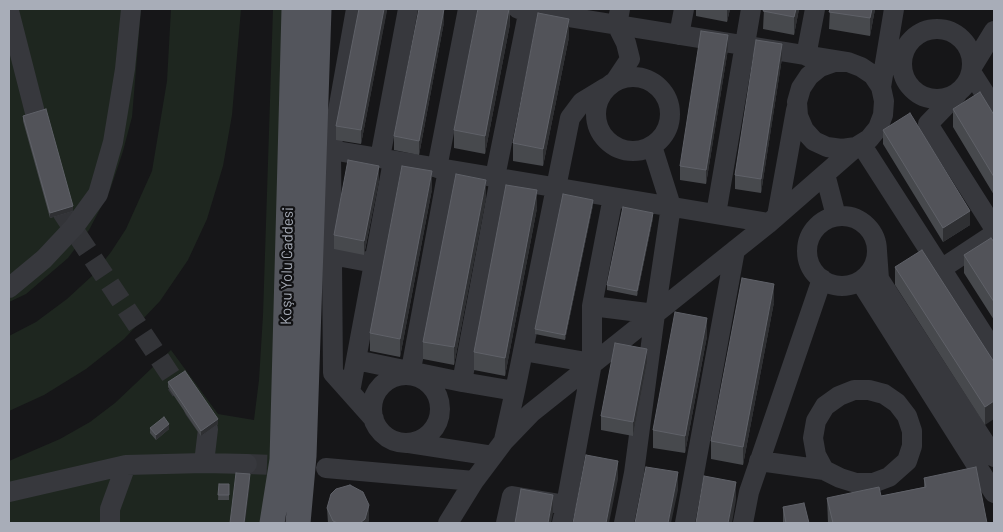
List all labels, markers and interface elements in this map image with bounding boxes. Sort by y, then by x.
street label: Koşu Yolu Caddesi [277,207,297,325]

